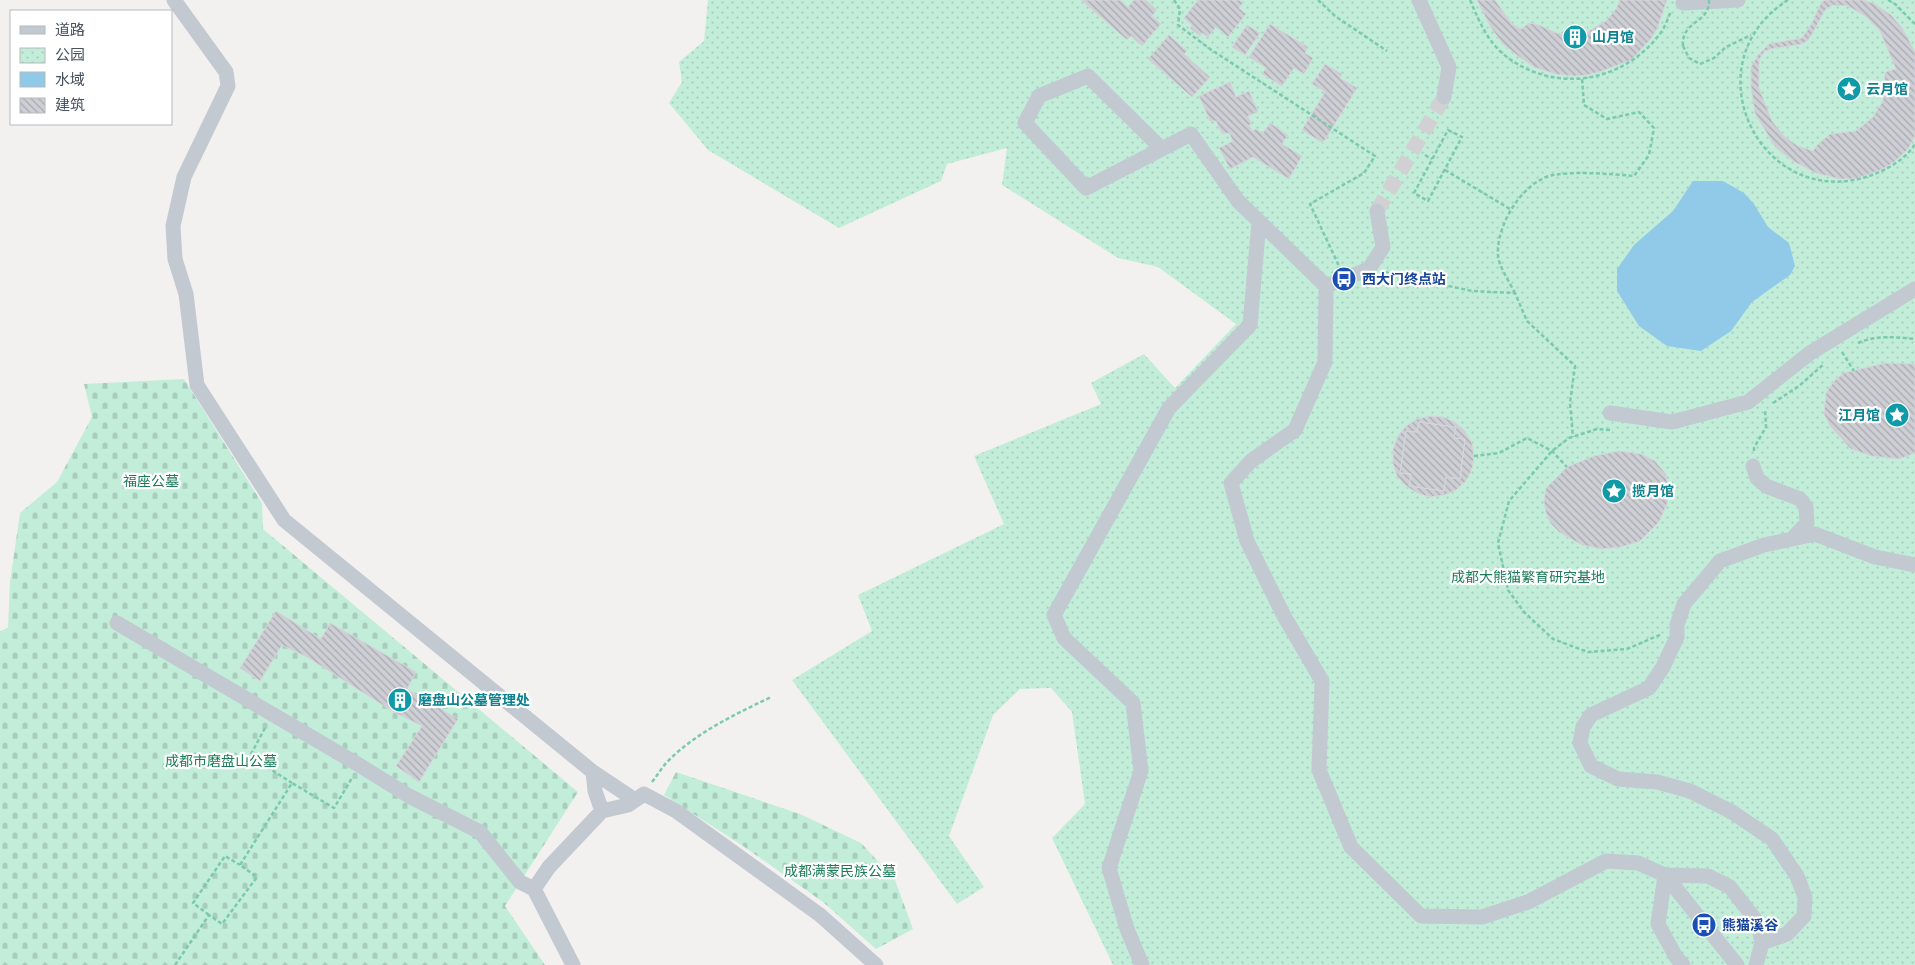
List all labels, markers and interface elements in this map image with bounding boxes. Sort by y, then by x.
legend [10,10,172,125]
text: 道路 [55,21,85,39]
building icon: 山月馆 [1562,24,1588,50]
place label: 山月馆 [1592,29,1634,45]
text: 公园 [55,46,85,64]
text: 水域 [55,71,85,89]
place icon: 云月馆 [1836,76,1862,102]
place label: 云月馆 [1866,81,1908,97]
text: 建筑 [55,96,85,114]
bus stop icon: 西大门终点站 [1331,266,1357,292]
place label: 西大门终点站 [1362,271,1446,287]
place icon: 江月馆 [1884,402,1910,428]
place label: 江月馆 [1838,407,1880,423]
park label: 福座公墓 [123,473,179,489]
place icon: 揽月馆 [1601,478,1627,504]
place label: 揽月馆 [1632,483,1674,499]
park label: 成都大熊猫繁育研究基地 [1451,569,1605,585]
building icon: 磨盘山公墓管理处 [387,687,413,713]
place label: 磨盘山公墓管理处 [418,692,530,708]
park label: 成都市磨盘山公墓 [165,753,277,769]
park label: 成都满蒙民族公墓 [784,863,896,879]
bus stop icon: 熊猫溪谷 [1691,912,1717,938]
place label: 熊猫溪谷 [1722,917,1779,933]

